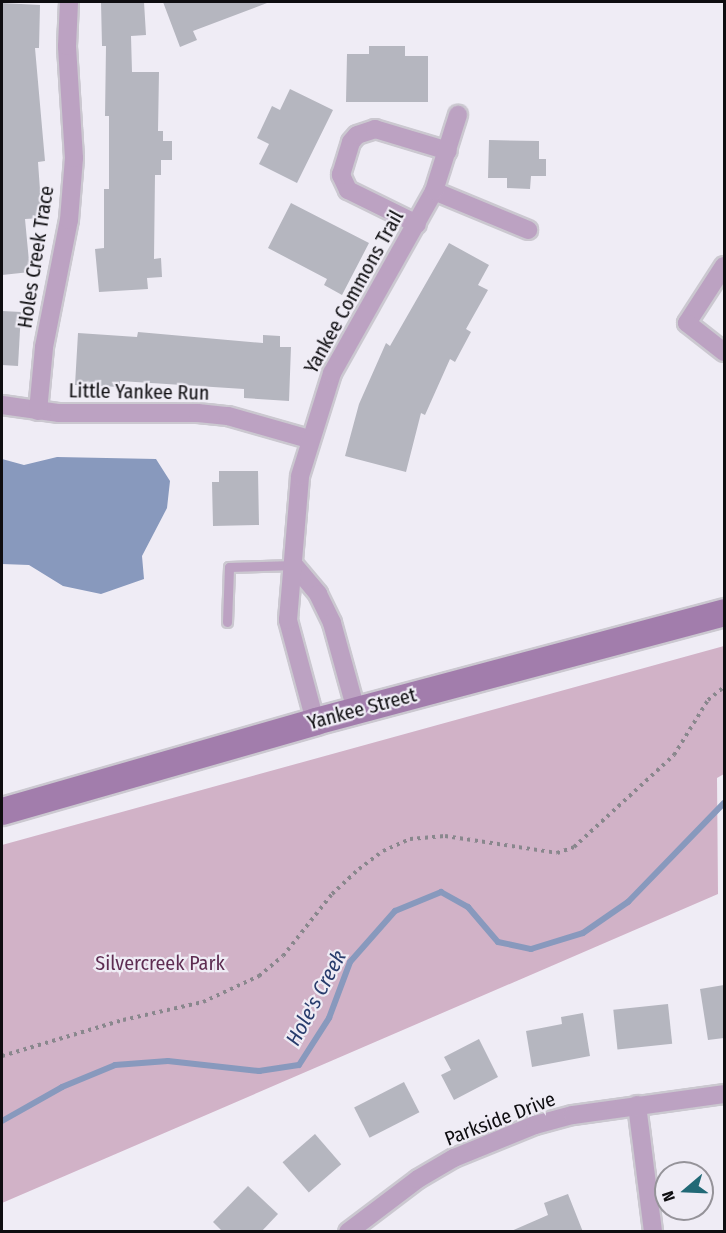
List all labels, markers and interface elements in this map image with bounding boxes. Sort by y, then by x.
street label: Holes Creek Trace [13,184,59,330]
street label: Yankee Commons Trail [299,206,409,378]
street label: Little Yankee Run [68,379,210,405]
street label: Yankee Street [305,683,419,735]
water label: Hole's Creek [280,946,352,1050]
park label: Silvercreek Park [95,951,225,975]
street label: Parkside Drive [441,1087,559,1151]
north arrow [654,1161,714,1221]
text: N [658,1189,679,1204]

